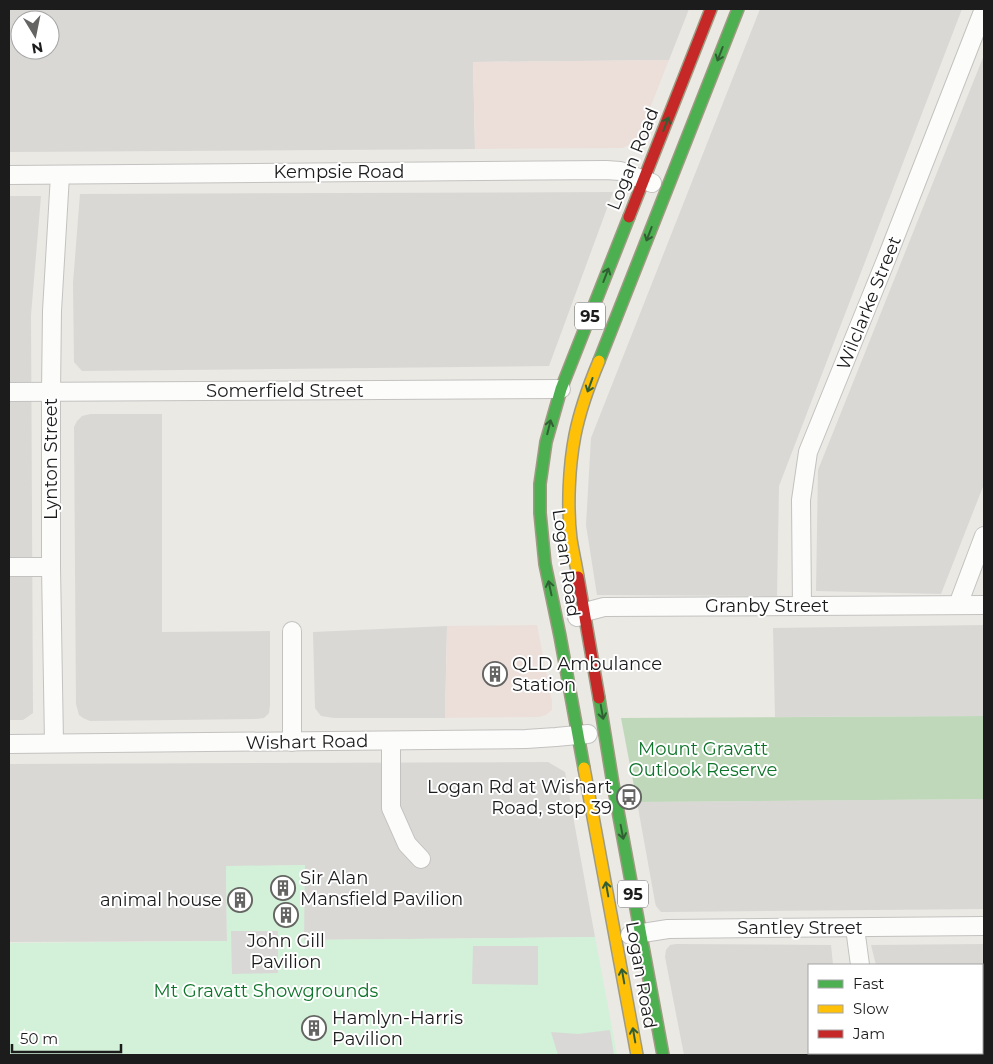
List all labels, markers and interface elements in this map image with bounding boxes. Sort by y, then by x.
north arrow [10,10,60,60]
text: N [30,38,44,58]
one-way arrow [715,46,724,61]
street label: Logan Road [602,105,664,213]
one-way arrow [661,117,671,132]
street label: Kempsie Road [274,161,404,183]
one-way arrow [644,225,653,241]
street label: Wilclarke Street [832,233,906,373]
one-way arrow [602,268,611,283]
road number: 95 [575,302,605,330]
one-way arrow [585,377,594,392]
street label: Somerfield Street [206,380,364,402]
street label: Lynton Street [40,398,62,520]
one-way arrow [545,420,555,436]
street label: Logan Road [548,508,584,618]
one-way arrow [545,581,554,597]
street label: Granby Street [705,595,829,617]
place label: QLD Ambulance Station [512,653,662,696]
building icon: QLD Ambulance Station [482,661,508,687]
one-way arrow [597,704,607,720]
street label: Wishart Road [245,730,369,754]
park label: Mount Gravatt Outlook Reserve [629,738,778,781]
place label: Logan Rd at Wishart Road, stop 39 [427,776,612,819]
bus stop icon: Logan Rd at Wishart Road, stop 39 [616,784,642,810]
one-way arrow [617,823,627,839]
place label: Sir Alan Mansfield Pavilion [300,867,463,910]
building icon: Sir Alan Mansfield Pavilion [270,875,296,901]
road number: 95 [618,881,648,908]
one-way arrow [602,882,611,898]
building icon: animal house [227,887,253,913]
place label: animal house [100,889,222,911]
building icon: John Gill Pavilion [273,902,299,928]
street label: Santley Street [737,917,863,939]
street label: Logan Road [621,920,661,1030]
place label: John Gill Pavilion [246,930,325,973]
legend [808,964,983,1054]
one-way arrow [617,968,627,984]
text: Fast [853,974,884,993]
park label: Mt Gravatt Showgrounds [154,980,379,1002]
text: Slow [853,999,889,1018]
place label: Hamlyn-Harris Pavilion [332,1007,463,1050]
building icon: Hamlyn-Harris Pavilion [301,1015,327,1041]
scale bar [12,1022,121,1054]
text: Jam [852,1024,885,1043]
one-way arrow [628,1027,638,1043]
text: 50 m [20,1029,58,1048]

